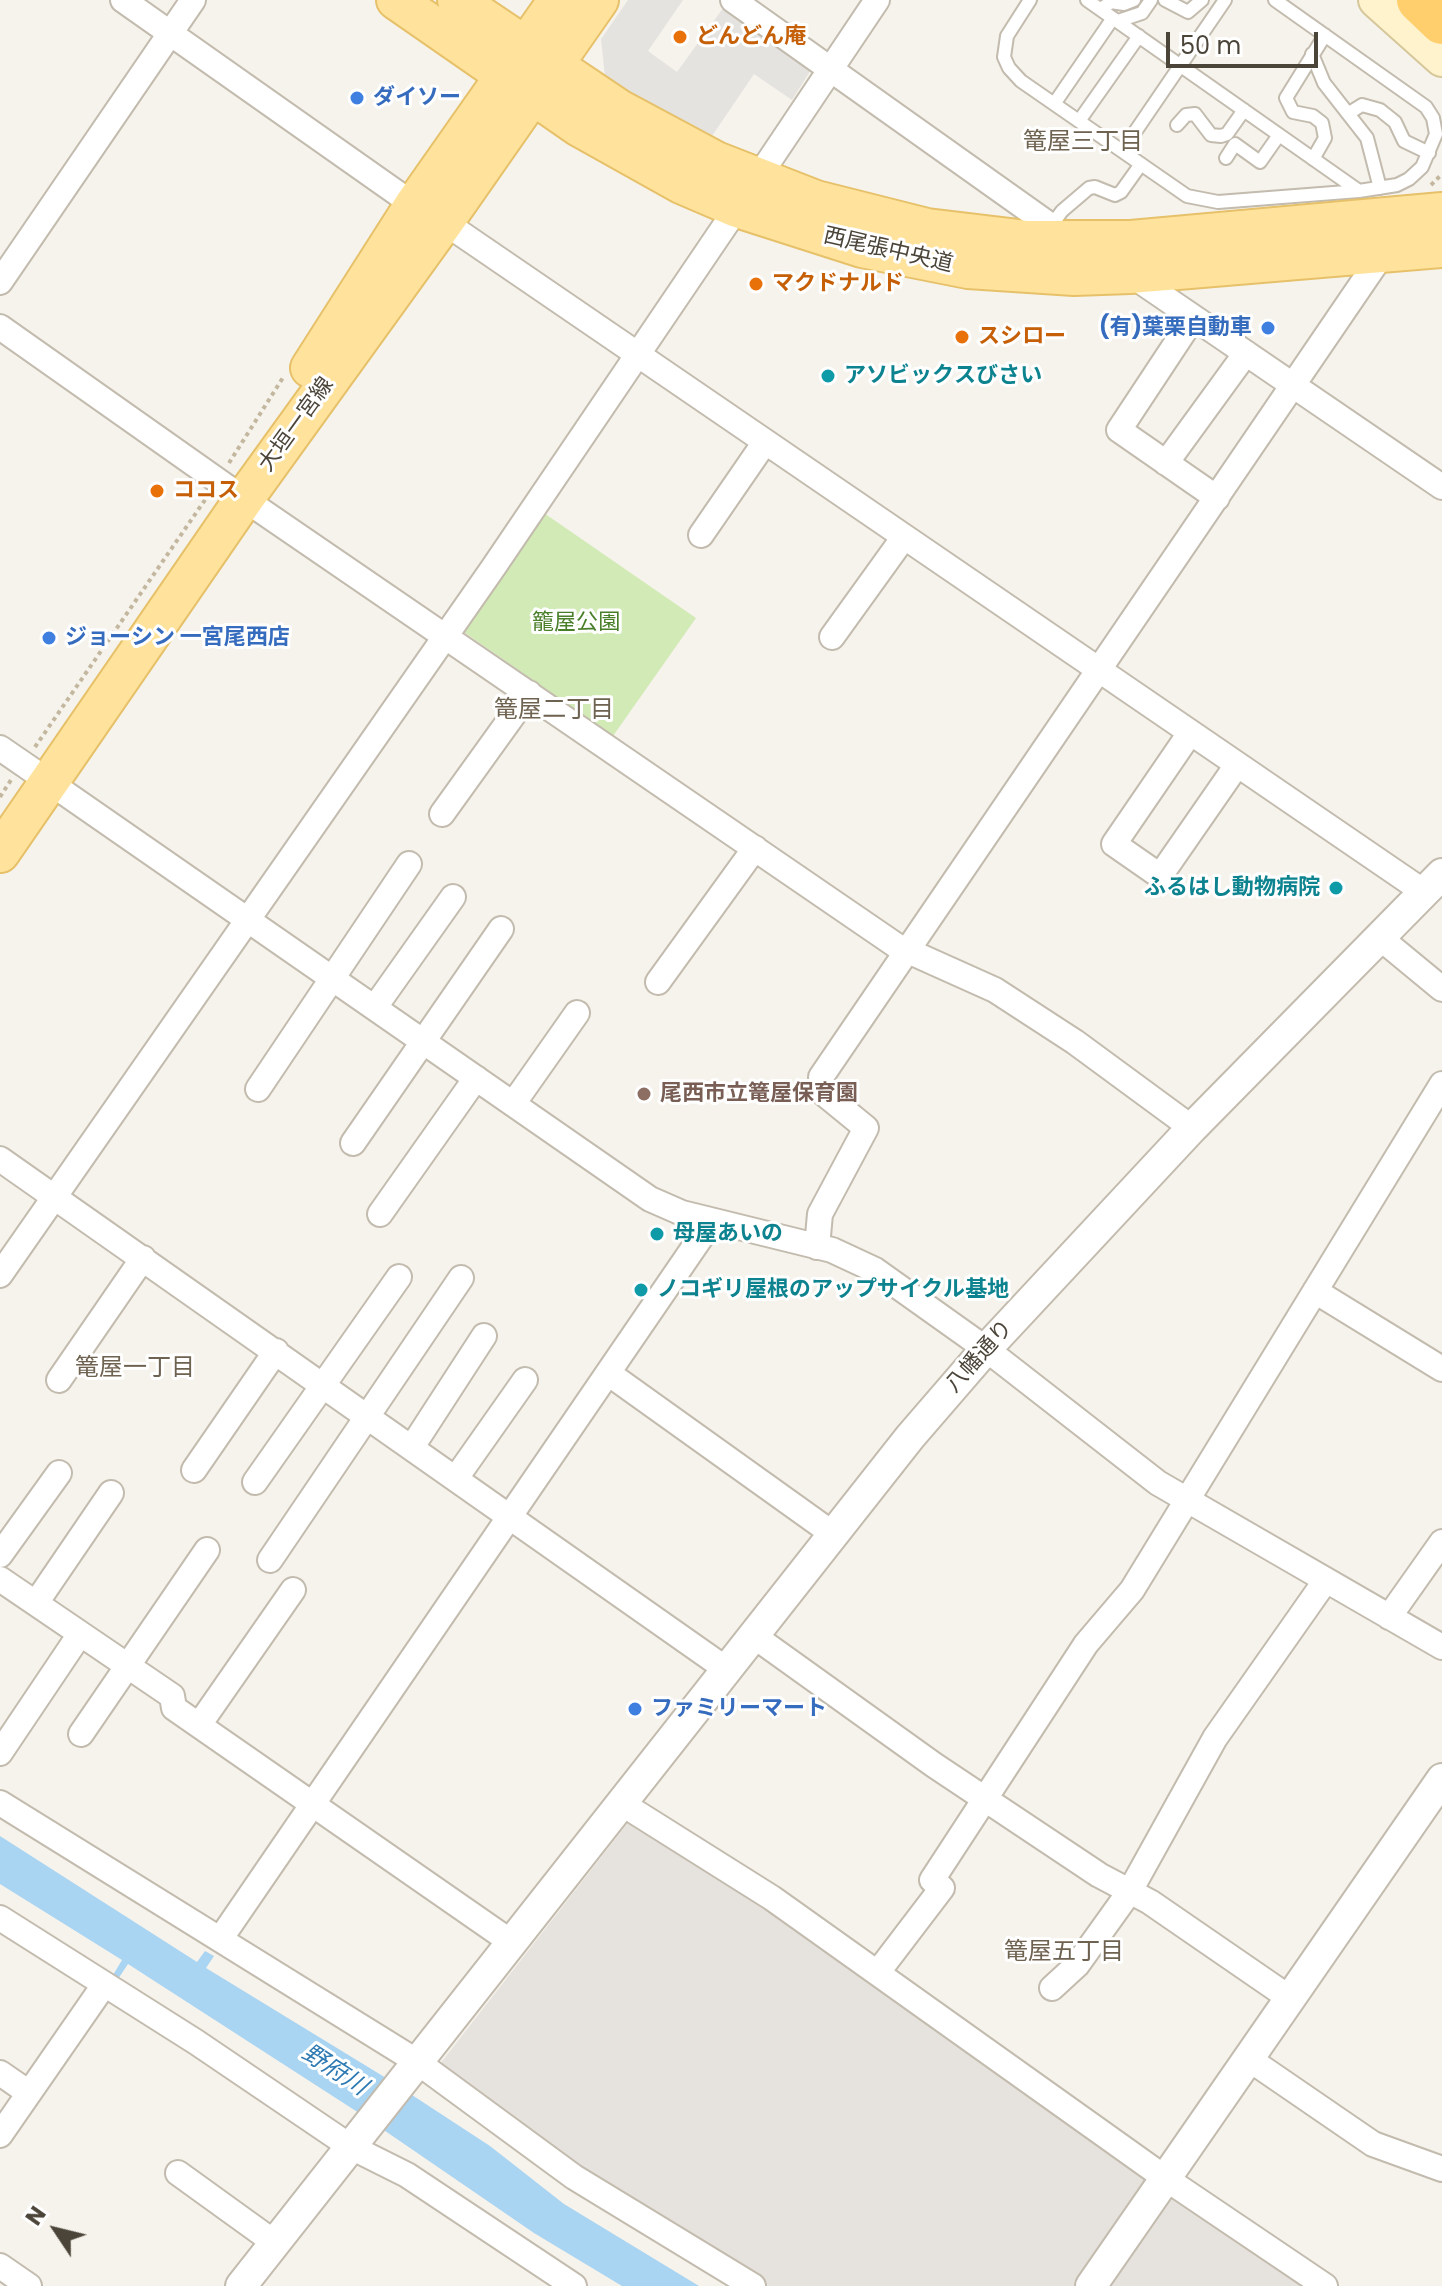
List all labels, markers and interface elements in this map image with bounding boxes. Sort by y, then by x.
scale bar [1170,16,1322,66]
place label: どんどん庵 [696,24,806,50]
marker: どんどん庵 [671,28,689,46]
text: 50 m [1180,29,1241,62]
place label: ダイソー [373,85,461,111]
marker: ダイソー [348,89,366,107]
district label: 篭屋三丁目 [1023,129,1143,157]
street label: 西尾張中央道 [821,223,955,279]
place label: マクドナルド [772,271,904,297]
marker: マクドナルド [747,275,765,293]
place label: (有)葉栗自動車 [1099,315,1252,341]
marker: (有)葉栗自動車 [1259,319,1277,337]
place label: スシロー [978,324,1066,350]
marker: スシロー [953,328,971,346]
place label: アソビックスびさい [844,363,1042,389]
marker: アソビックスびさい [819,367,837,385]
street label: 大垣一宮線 [254,373,340,477]
place label: ココス [173,478,239,504]
marker: ココス [148,482,166,500]
park label: 籠屋公園 [532,610,620,636]
place label: ジョーシン 一宮尾西店 [65,625,290,651]
marker: ジョーシン 一宮尾西店 [40,629,58,647]
district label: 篭屋二丁目 [494,697,614,725]
place label: ふるはし動物病院 [1144,875,1320,901]
marker: ふるはし動物病院 [1327,879,1345,897]
place label: 尾西市立篭屋保育園 [660,1081,858,1107]
marker: 尾西市立篭屋保育園 [635,1085,653,1103]
place label: 母屋あいの [673,1221,783,1247]
marker: 母屋あいの [648,1225,666,1243]
place label: ノコギリ屋根のアップサイクル基地 [657,1277,1009,1303]
marker: ノコギリ屋根のアップサイクル基地 [632,1281,650,1299]
street label: 八幡通り [941,1315,1019,1399]
district label: 篭屋一丁目 [75,1355,195,1383]
place label: ファミリーマート [651,1696,827,1722]
marker: ファミリーマート [626,1700,644,1718]
district label: 篭屋五丁目 [1004,1939,1124,1967]
water label: 野府川 [296,2039,372,2103]
north arrow [16,2190,96,2270]
text: N [18,2200,53,2232]

